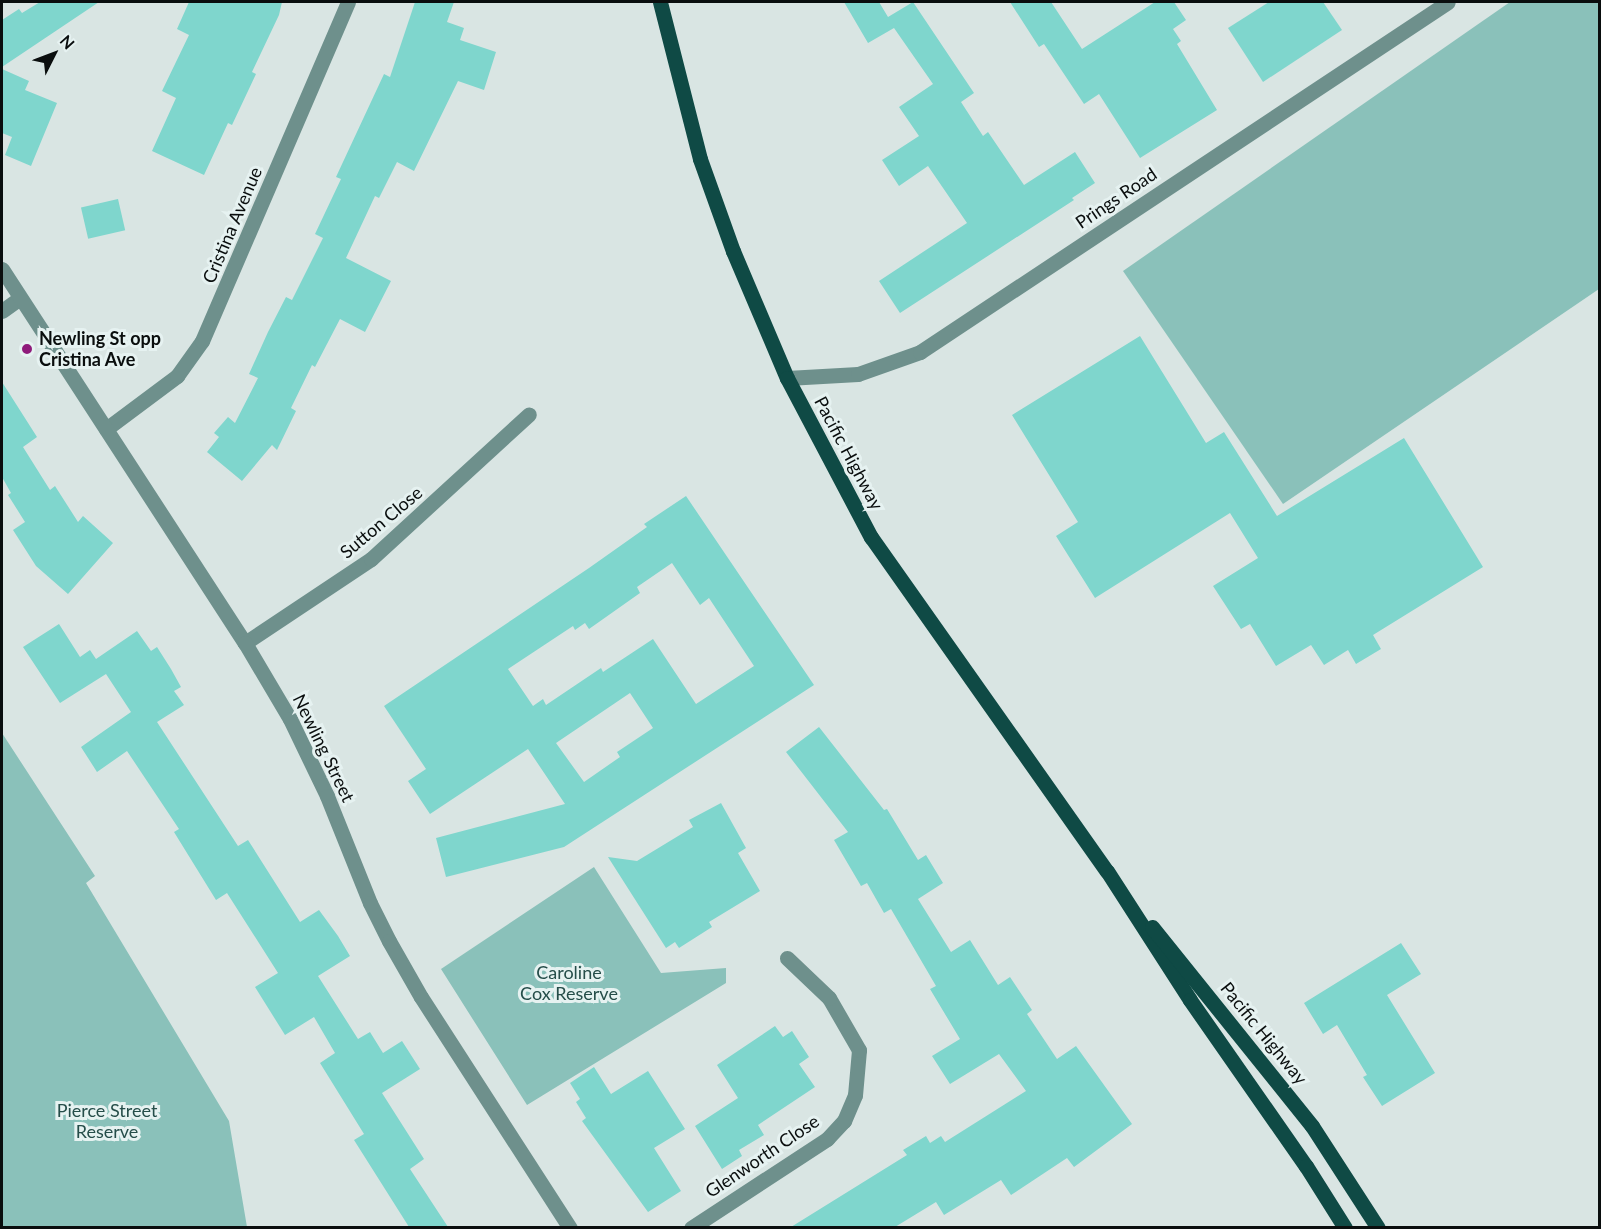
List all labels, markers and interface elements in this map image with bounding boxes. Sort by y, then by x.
north arrow [24,24,84,84]
text: N [57,31,79,53]
street label: Cristina Avenue [198,163,266,287]
street label: Prings Road [1071,163,1161,233]
place label: Newling St opp Cristina Ave [39,328,161,370]
marker: Newling St opp Cristina Ave [20,342,34,356]
street label: Pacific Highway [810,393,888,513]
street label: Sutton Close [336,481,426,563]
street label: Newling Street [289,691,359,805]
park label: Caroline Cox Reserve [520,962,618,1004]
street label: Pacific Highway [1216,978,1312,1088]
park label: Pierce Street Reserve [57,1100,157,1142]
street label: Glenworth Close [701,1110,823,1202]

